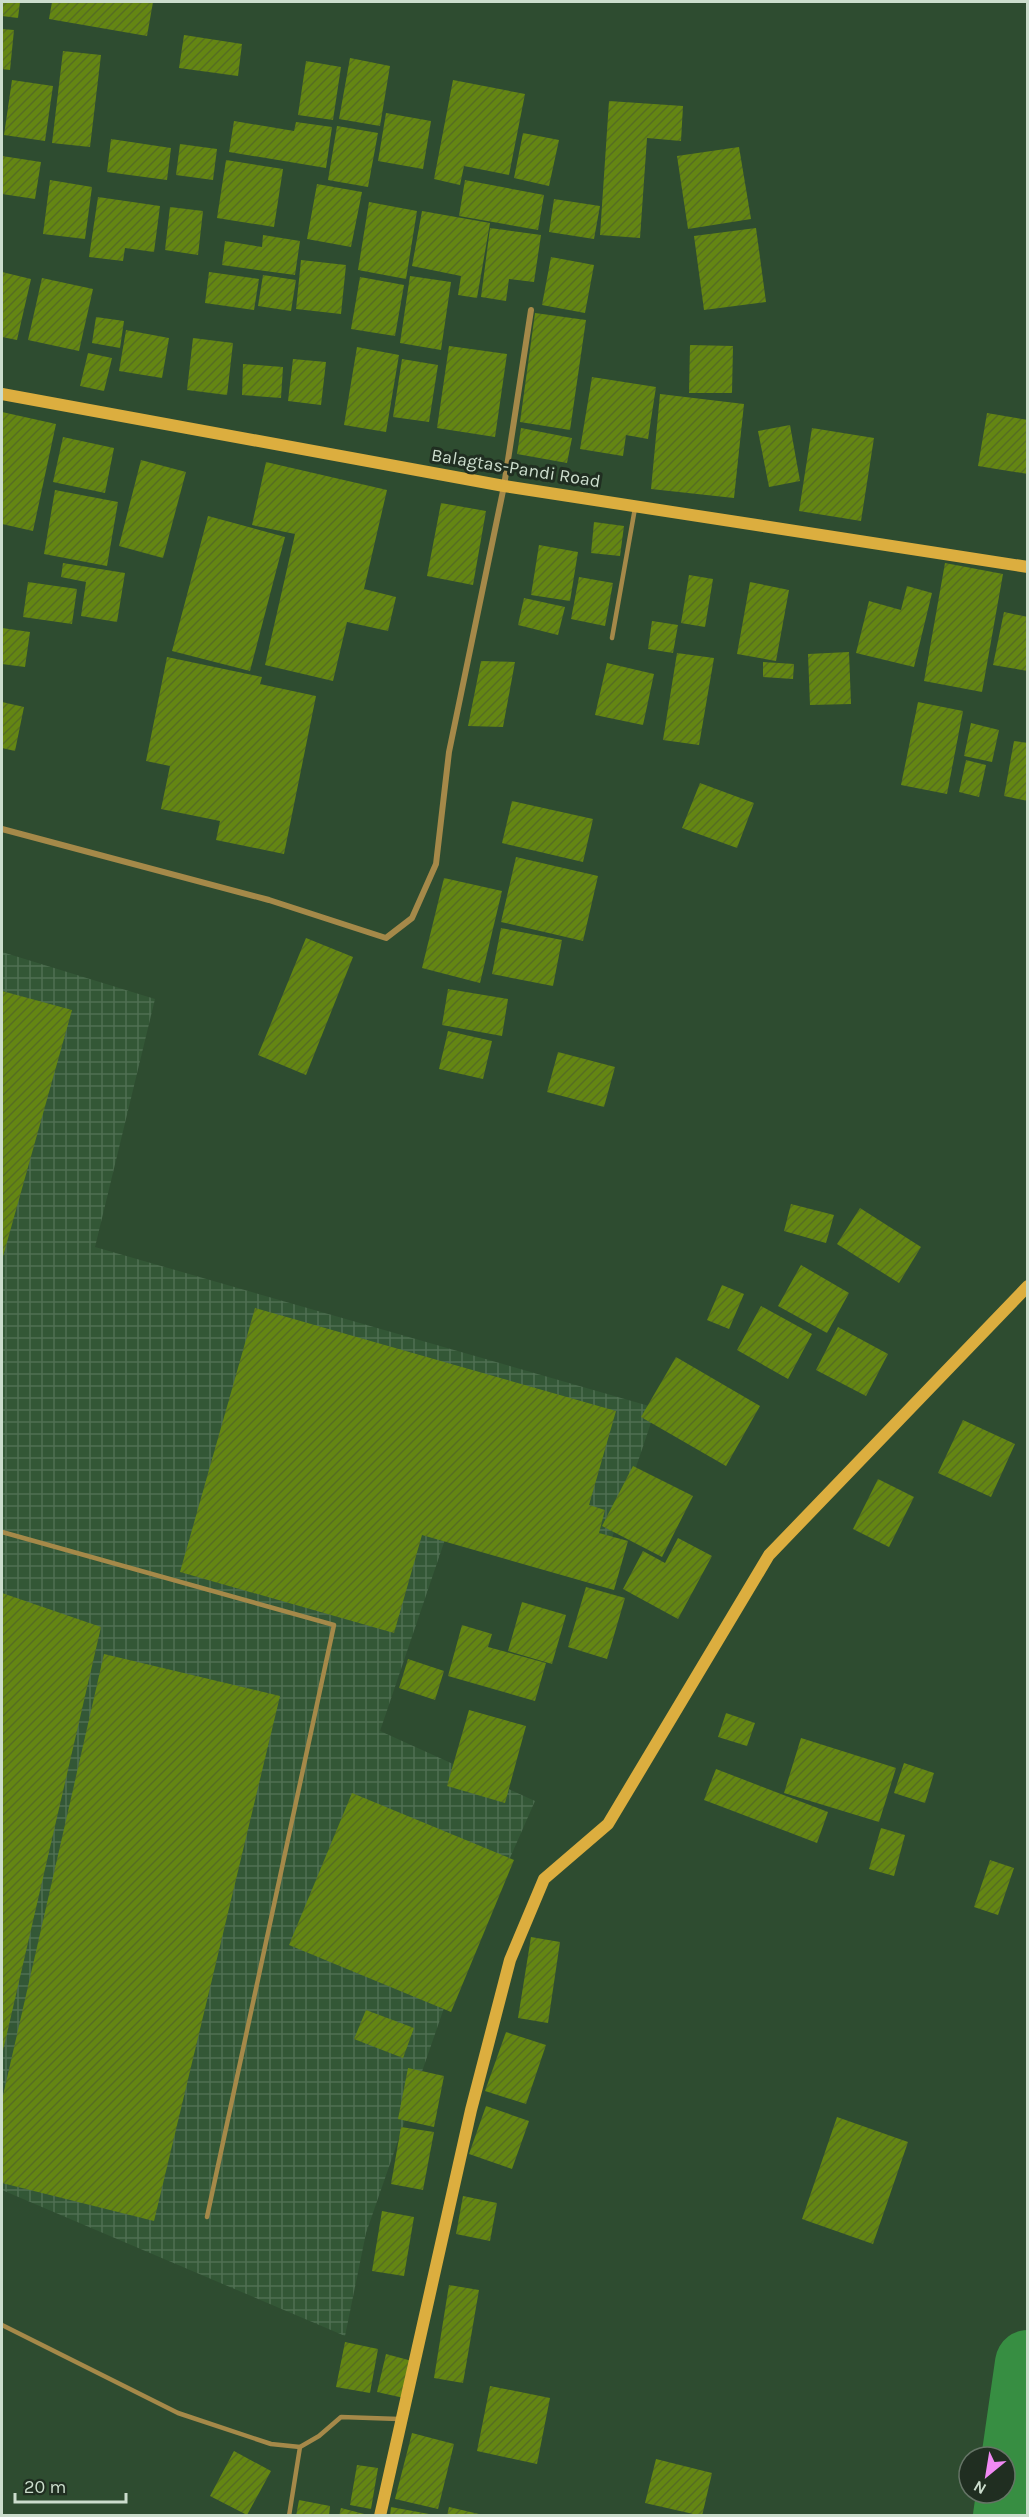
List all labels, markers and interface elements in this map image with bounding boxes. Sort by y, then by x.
street label: Balagtas-Pandi Road [430,444,602,492]
north arrow [957,2445,1017,2505]
scale bar [15,2466,126,2504]
text: 20 m [24,2476,66,2498]
text: N [970,2476,989,2499]

